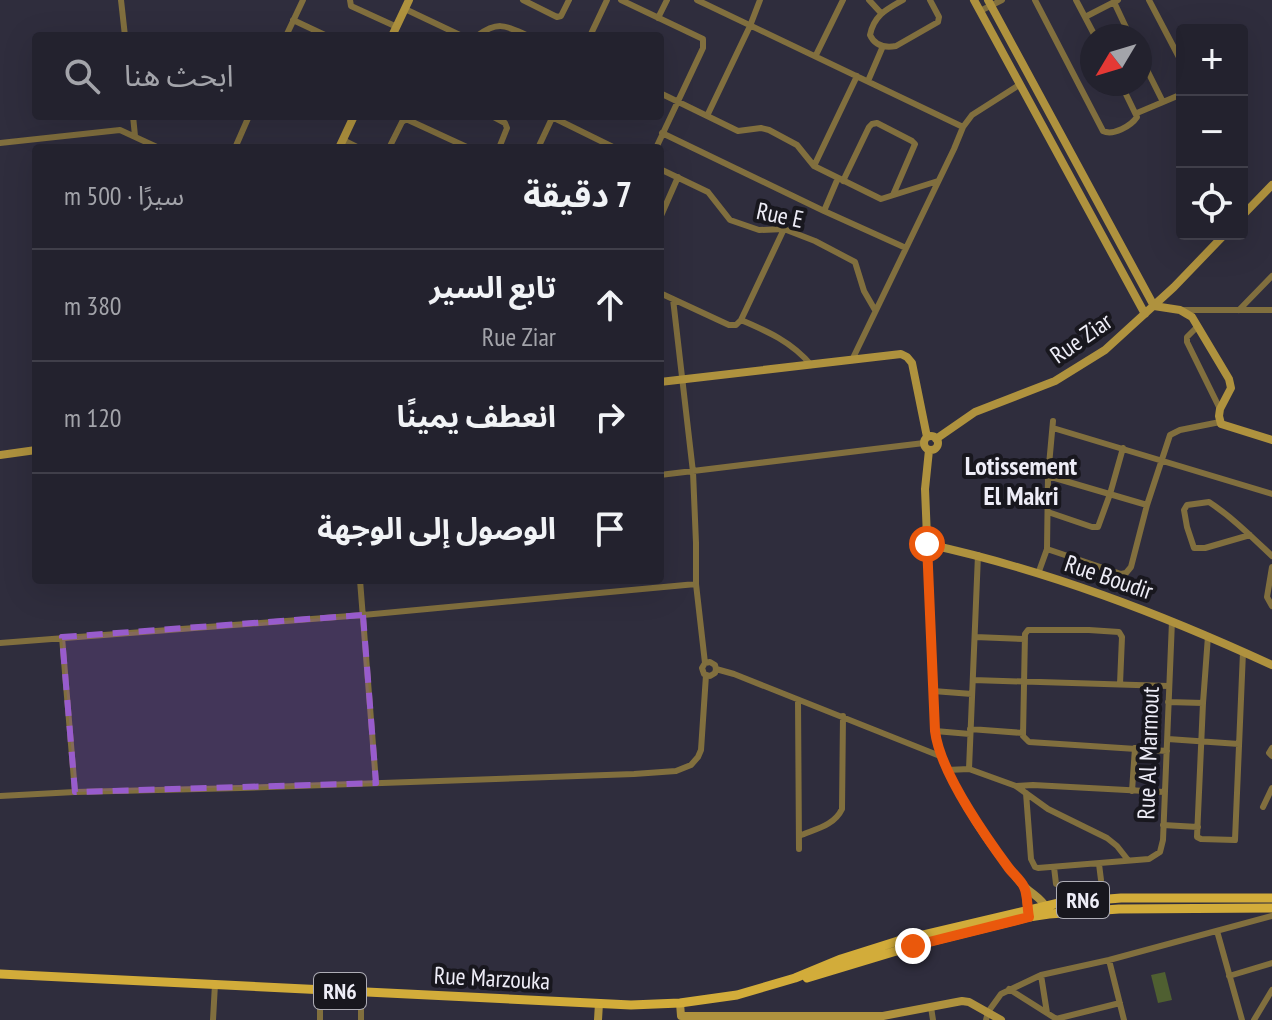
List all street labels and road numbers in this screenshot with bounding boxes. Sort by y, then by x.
street label: Rue E [754,195,806,235]
street label: Rue Ziar [1044,305,1118,370]
street label: Rue Boudir [1061,547,1158,607]
street label: Rue Al Marmout [1130,686,1166,820]
road number: RN6 [1057,882,1109,918]
street label: Rue Marzouka [433,959,551,997]
road number: RN6 [314,973,366,1009]

